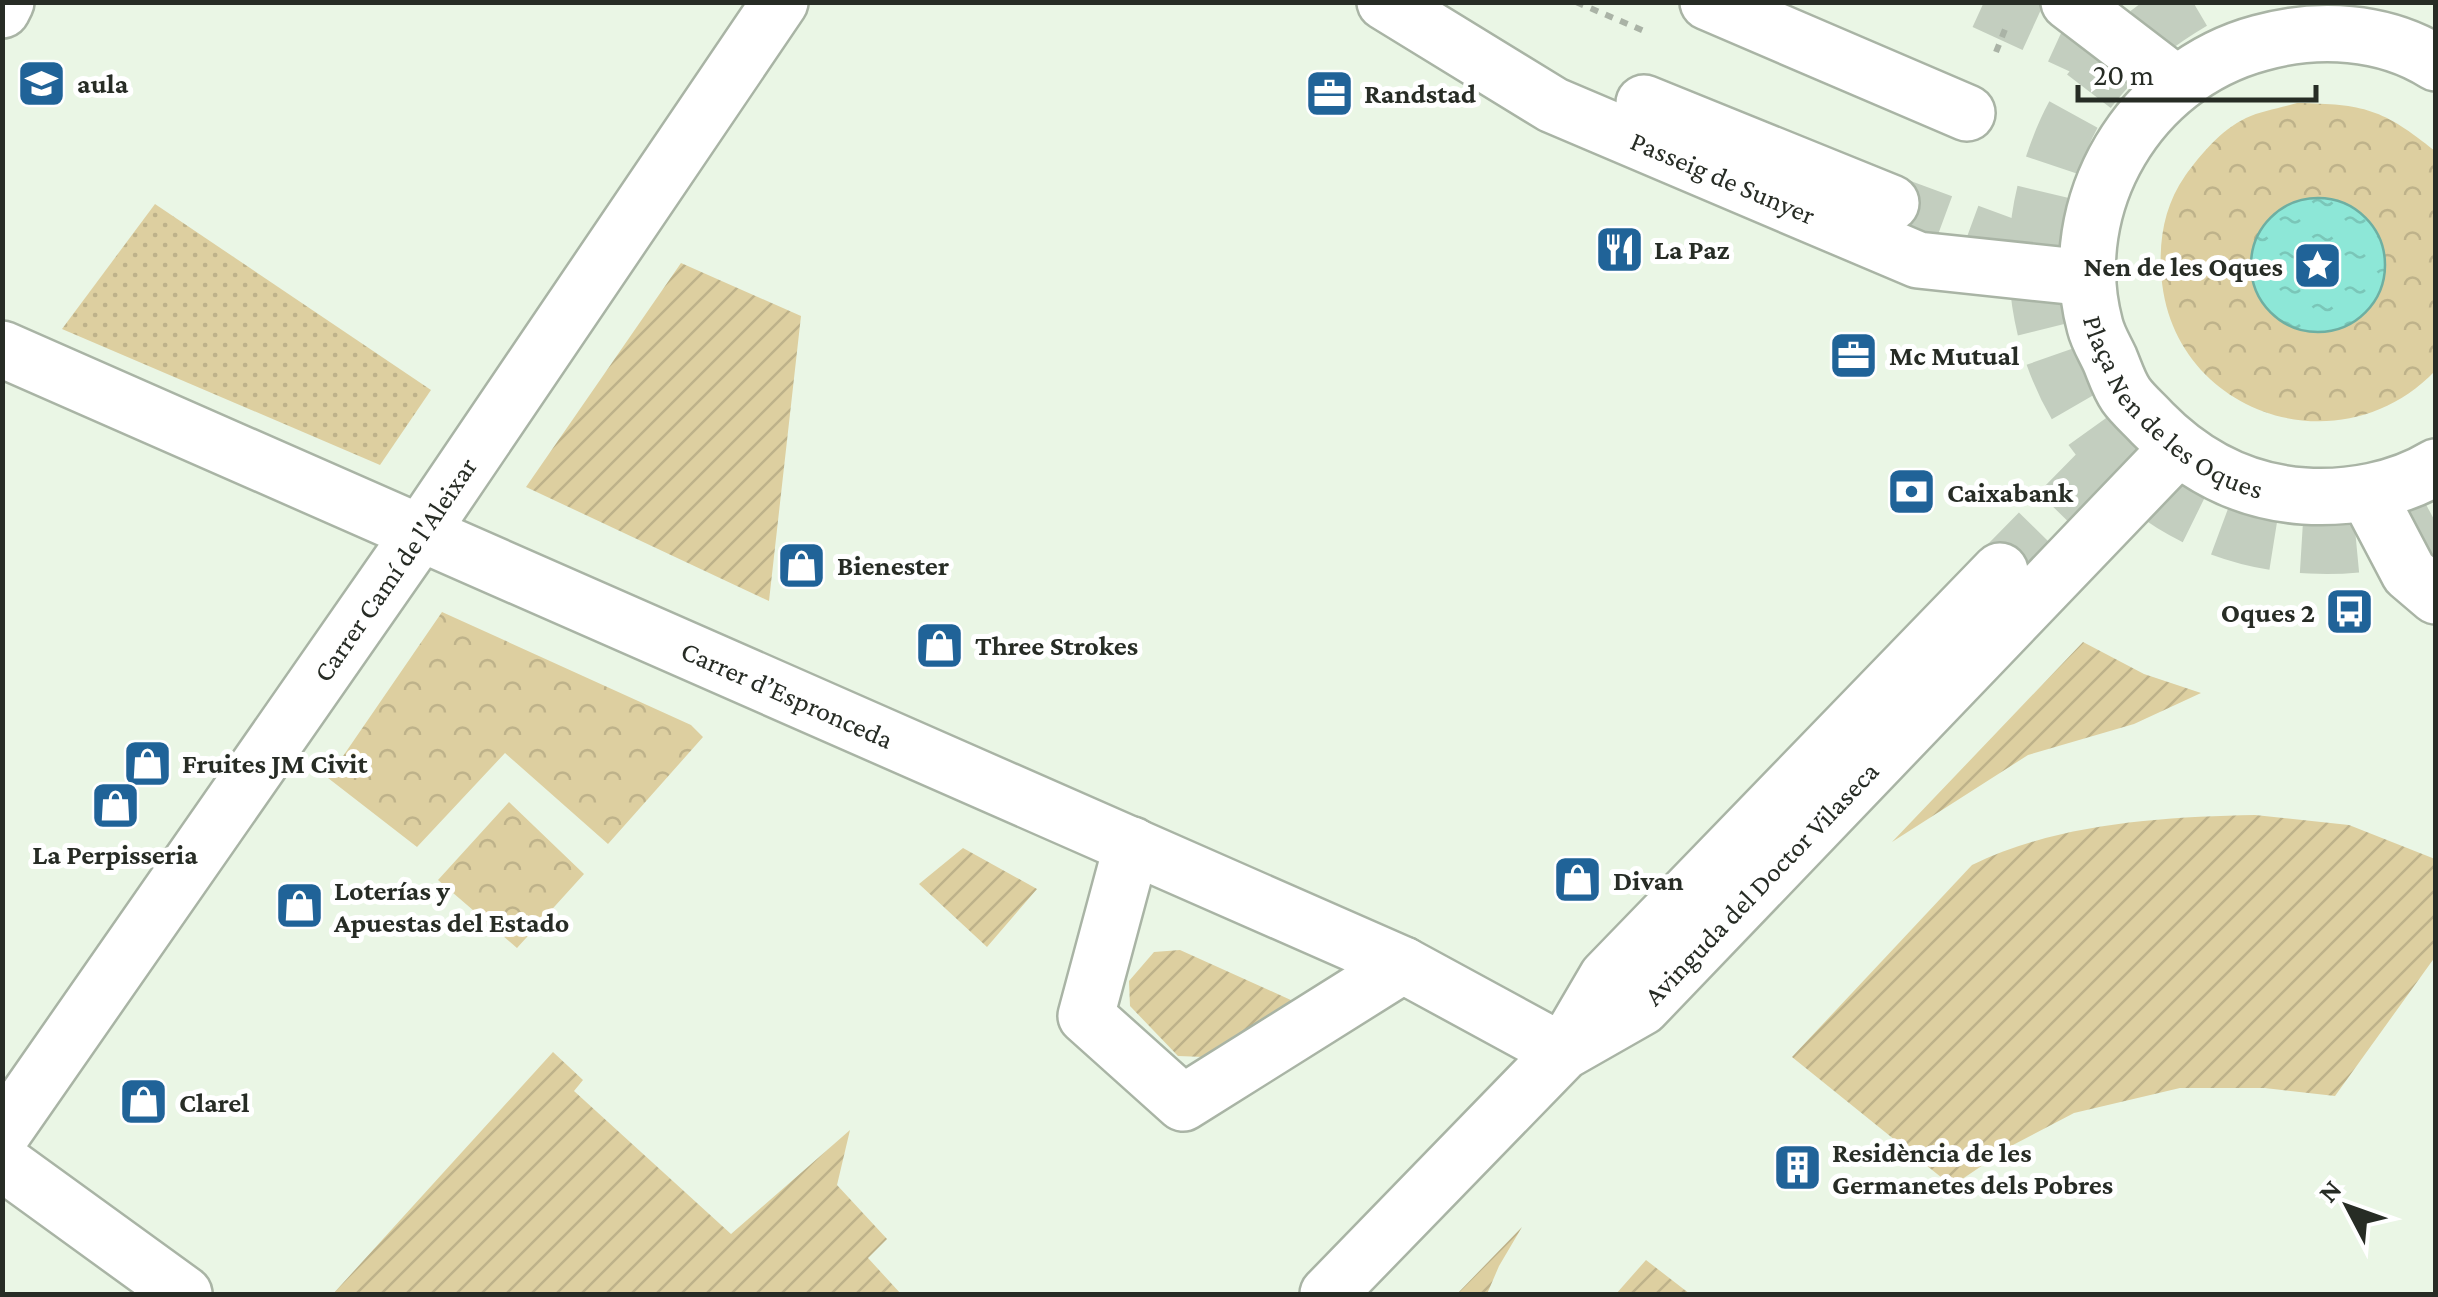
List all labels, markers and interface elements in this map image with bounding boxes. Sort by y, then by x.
scale bar [2078,40,2316,102]
school or university icon: aula [16,57,68,109]
text: 20 m [2093,58,2154,91]
office icon: Randstad [1303,67,1355,119]
place label: aula [77,68,129,99]
place label: Randstad [1364,78,1477,109]
street label: Passeig de Sunyer [1626,125,1820,231]
restaurant icon: La Paz [1593,223,1645,275]
place label: La Paz [1654,234,1730,265]
place icon: Nen de les Oques [2292,240,2344,292]
place label: Nen de les Oques [2083,251,2283,282]
street label: Plaça Nen de les Oques [2077,312,2266,505]
office icon: Mc Mutual [1828,329,1880,381]
place label: Mc Mutual [1889,340,2019,371]
street label: Carrer Camí de l'Aleixar [307,451,483,687]
bank icon: Caixabank [1886,466,1938,518]
place label: Caixabank [1947,477,2074,508]
shop icon: Bienester [776,539,828,591]
place label: Bienester [837,550,949,581]
bus stop icon: Oques 2 [2324,586,2376,638]
place label: Oques 2 [2221,597,2315,628]
shop icon: Three Strokes [914,619,966,671]
place label: Three Strokes [975,630,1138,661]
street label: Carrer d’Espronceda [676,635,898,755]
shop icon: Fruites JM Civit [121,737,173,789]
place label: Fruites JM Civit [182,748,368,779]
street label: Avinguda del Doctor Vilaseca [1638,755,1885,1011]
shop icon: La Perpisseria [89,780,141,832]
place label: La Perpisseria [32,839,198,870]
shop icon: Divan [1552,854,1604,906]
place label: Divan [1613,865,1683,896]
place label: Loterías y Apuestas del Estado [333,875,569,938]
shop icon: Loterías y Apuestas del Estado [273,880,325,932]
shop icon: Clarel [118,1076,170,1128]
place label: Clarel [179,1087,249,1118]
place label: Residència de les Germanetes dels Pobres [1832,1137,2113,1200]
building icon: Residència de les Germanetes dels Pobres [1771,1142,1823,1194]
north arrow [2298,1157,2398,1257]
text: N [2312,1174,2347,1208]

